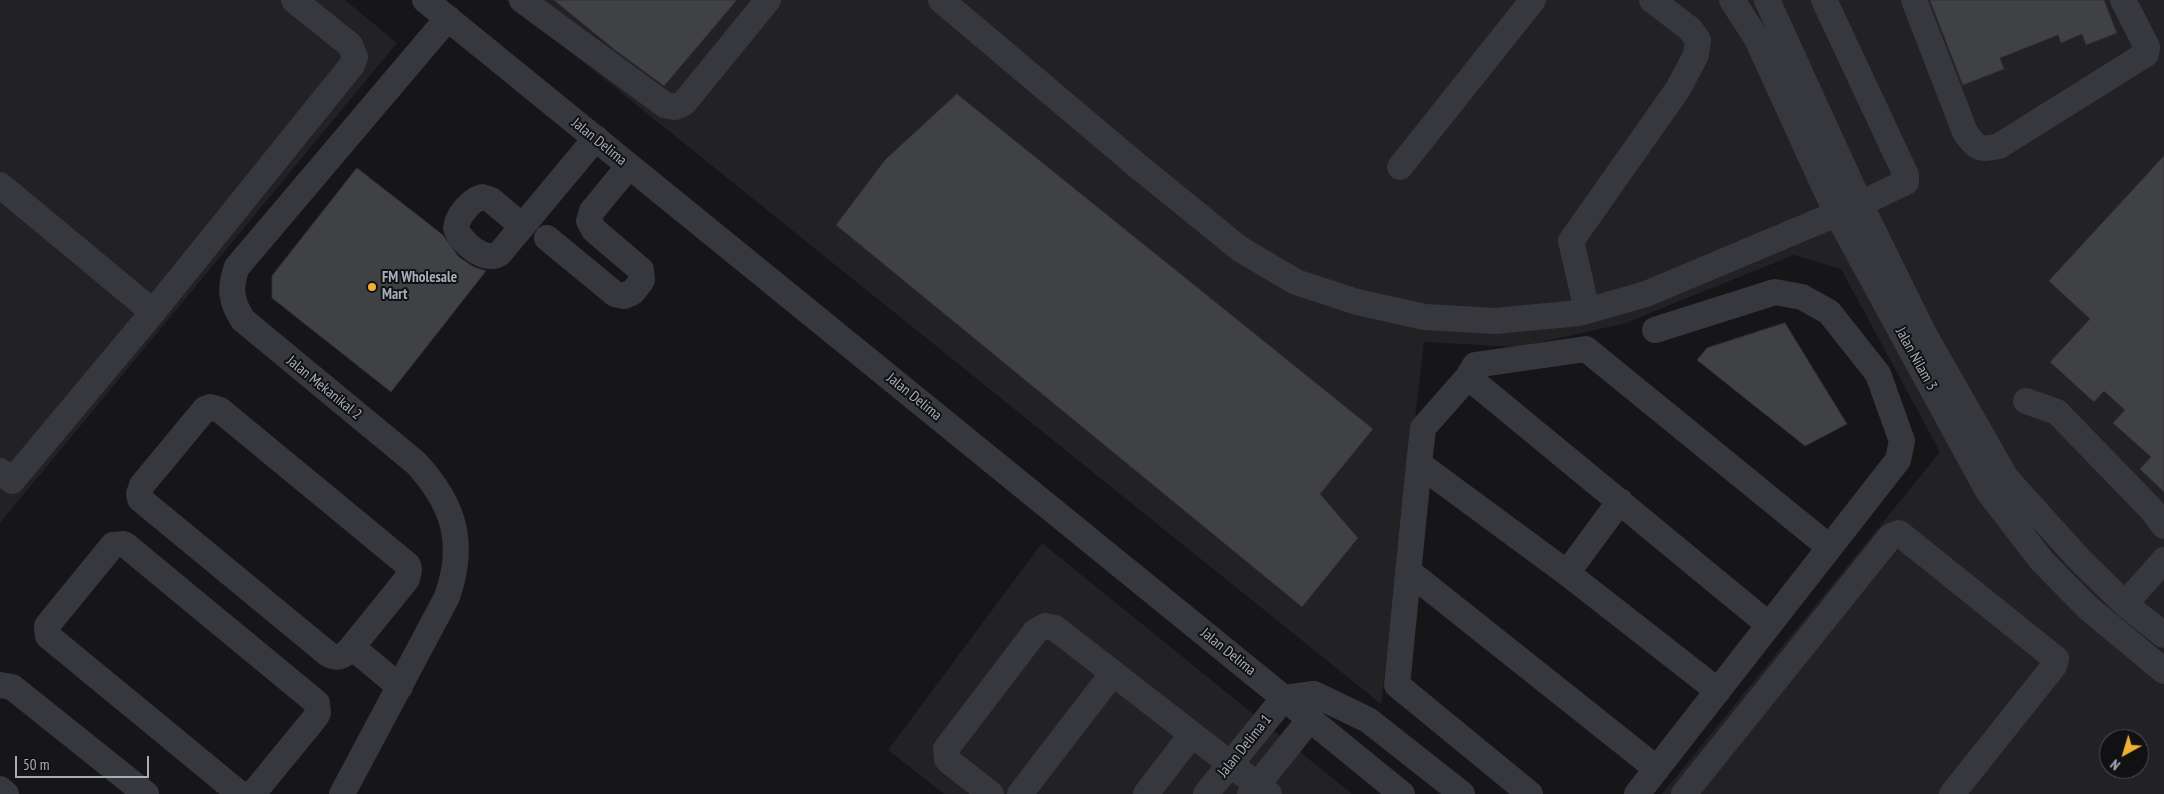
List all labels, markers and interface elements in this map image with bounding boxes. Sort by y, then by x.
street label: Jalan Delima [568,114,630,170]
place label: FM Wholesale Mart [382,269,457,304]
marker: FM Wholesale Mart [366,281,378,293]
street label: Jalan Nilam 3 [1891,324,1941,394]
street label: Jalan Mekanikal 2 [283,352,365,424]
street label: Jalan Delima [883,369,945,425]
street label: Jalan Delima [1197,624,1259,680]
street label: Jalan Delima 1 [1214,711,1276,781]
north arrow [2099,729,2149,779]
scale bar [18,746,151,778]
text: 50 m [23,755,49,774]
text: N [2107,756,2124,774]

